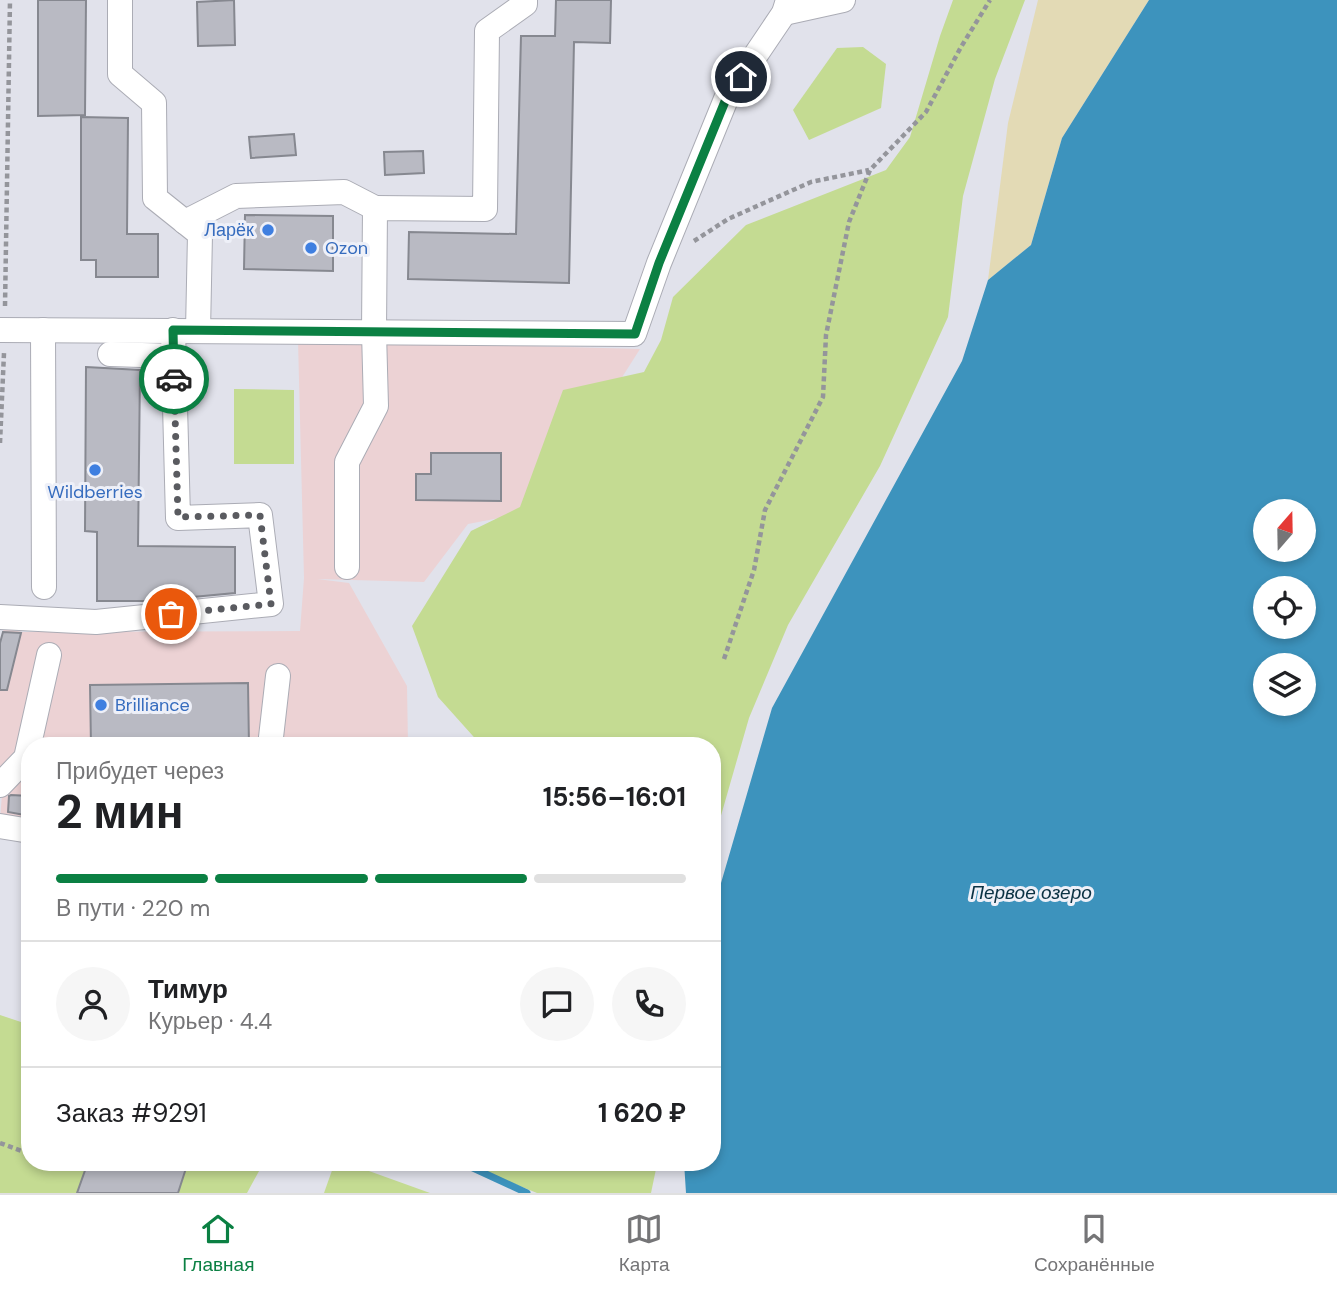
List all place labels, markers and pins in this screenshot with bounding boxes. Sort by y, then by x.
pin [711,47,771,107]
place label: Ларёк [204,218,254,242]
marker: Ларёк [260,222,276,238]
place label: Ozon [325,236,368,260]
marker: Ozon [303,240,319,256]
marker: Wildberries [87,462,103,478]
place label: Wildberries [47,480,143,504]
pin [141,584,201,644]
place label: Brilliance [115,693,190,717]
marker: Brilliance [93,697,109,713]

